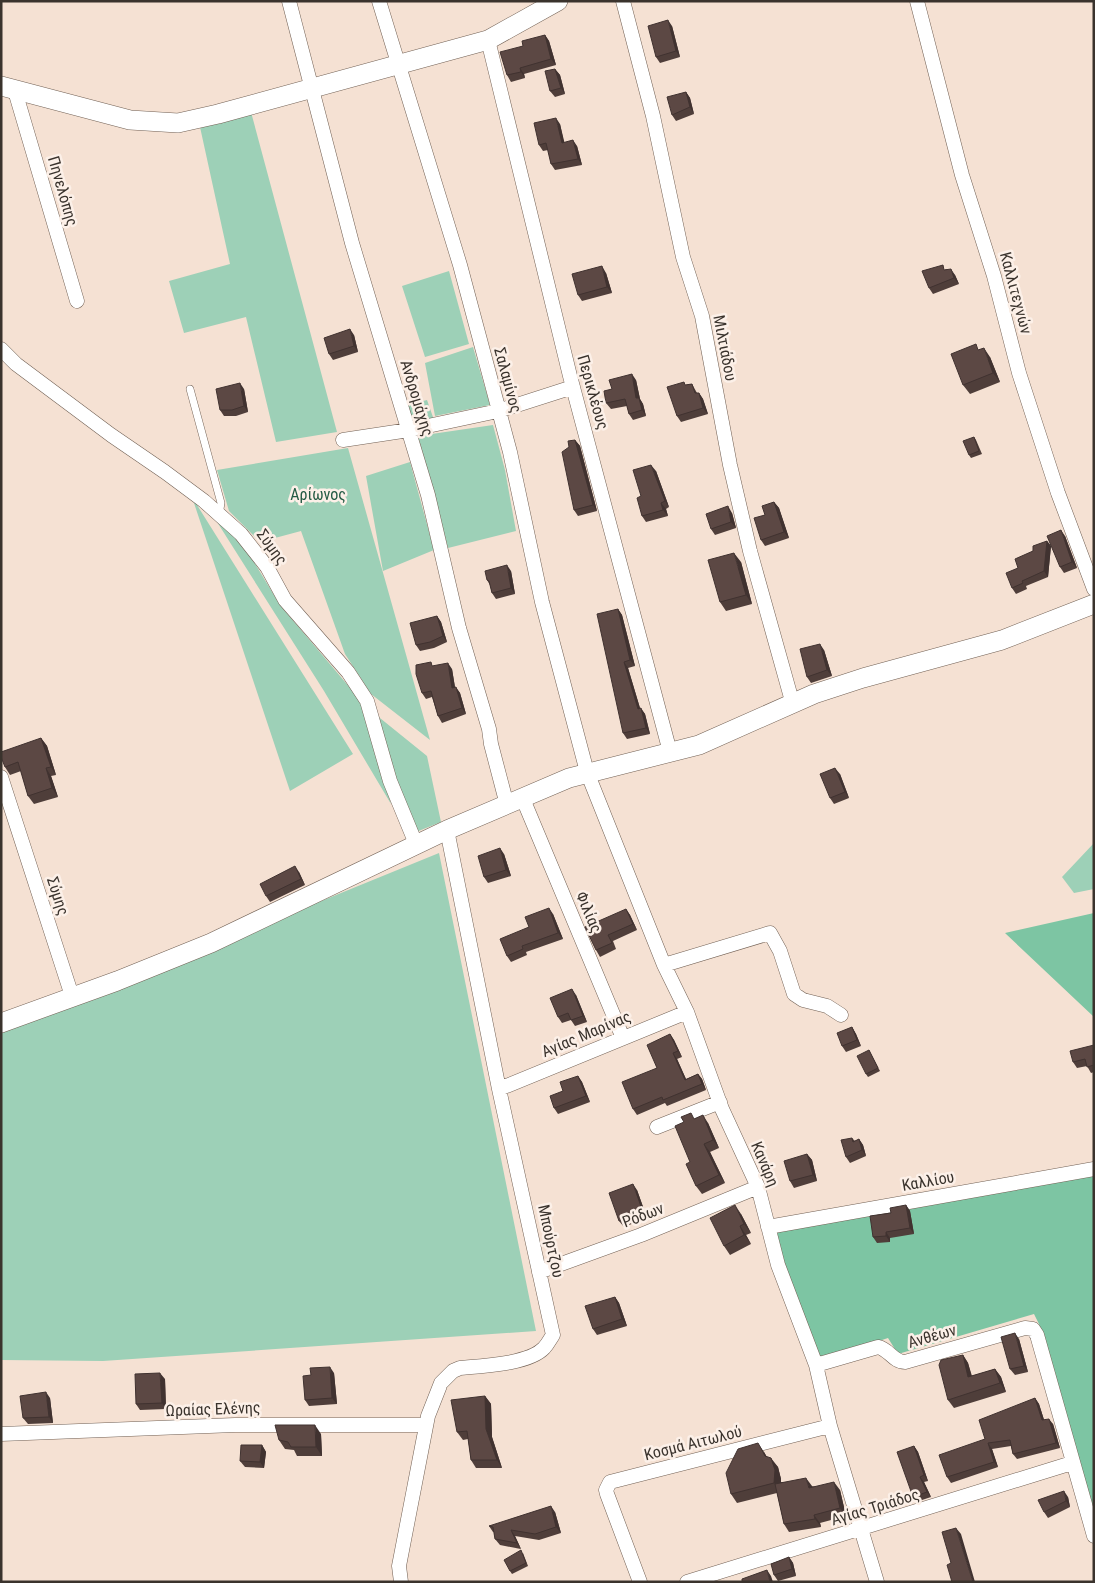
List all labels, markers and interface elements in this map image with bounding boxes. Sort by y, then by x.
street label: Πηνελόπης [44,154,82,228]
street label: Καλλιτεχνών [996,250,1036,336]
street label: Μιλτιάδου [709,313,741,383]
street label: Σαλαμίνος [490,345,526,415]
street label: Περικλέους [573,353,613,431]
street label: Ανδρομάχης [396,358,438,438]
park label: Αρίωνος [290,485,346,504]
street label: Σύμης [253,526,291,568]
street label: Σύμης [43,874,73,918]
street label: Φιλίας [572,889,606,935]
street label: Αγίας Μαρίνας [539,1007,633,1061]
street label: Κανάρη [747,1139,783,1189]
street label: Καλλίου [900,1167,956,1195]
street label: Ρόδων [620,1198,667,1232]
street label: Μπούρτζου [534,1203,568,1279]
street label: Ανθέων [906,1320,958,1352]
street label: Ωραίας Ελένης [165,1398,261,1420]
street label: Κοσμά Αιτωλού [642,1422,744,1464]
street label: Αγίας Τριάδος [829,1485,921,1529]

